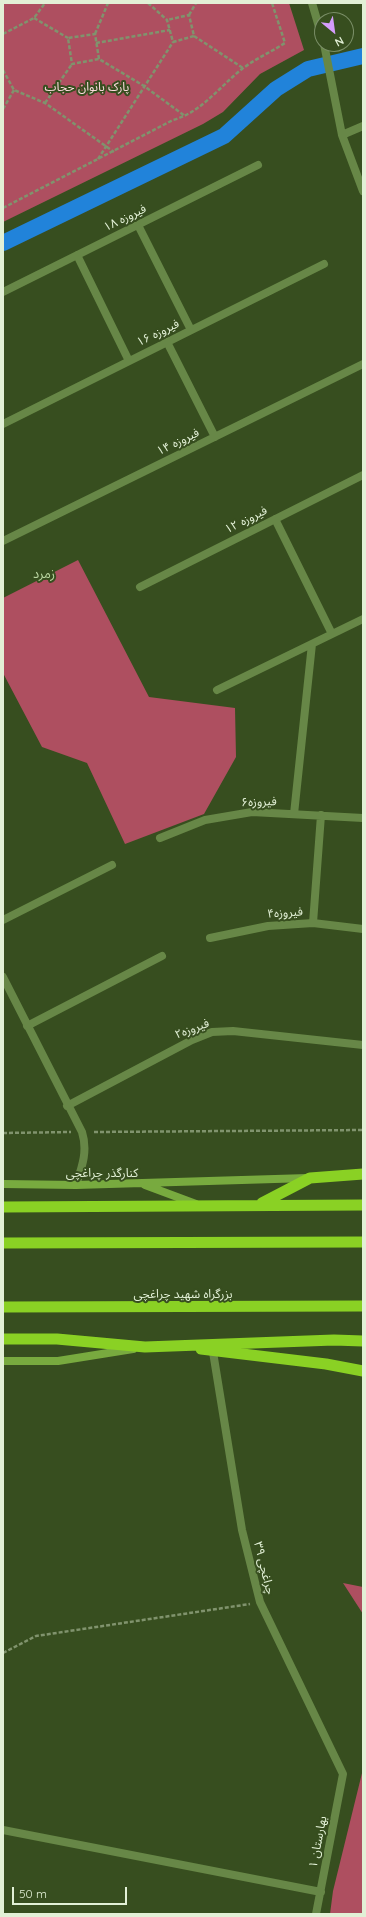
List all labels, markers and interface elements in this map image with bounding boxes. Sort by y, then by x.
north arrow [314,12,354,52]
text: N [332,34,346,50]
park label: پارک بانوان حجاب [45,80,129,94]
street label: فیروزه ۱۸ [101,202,149,234]
street label: فیروزه ۱۶ [134,317,182,349]
street label: فیروزه ۱۴ [154,426,202,458]
street label: فیروزه ۱۲ [222,503,270,537]
district label: زمرد [33,566,55,582]
street label: فیروزه۶ [241,794,277,810]
street label: فیروزه۴ [267,905,303,921]
street label: فیروزه۲ [173,1016,211,1042]
street label: کنارگذر چراغچی [66,1166,138,1180]
street label: بزرگراه شهید چراغچی [134,1287,232,1301]
street label: چراغچی ۳۹ [250,1540,278,1596]
street label: بهارستان ۱ [306,1815,330,1869]
scale bar [14,1879,129,1905]
text: 50 m [19,1886,47,1901]

